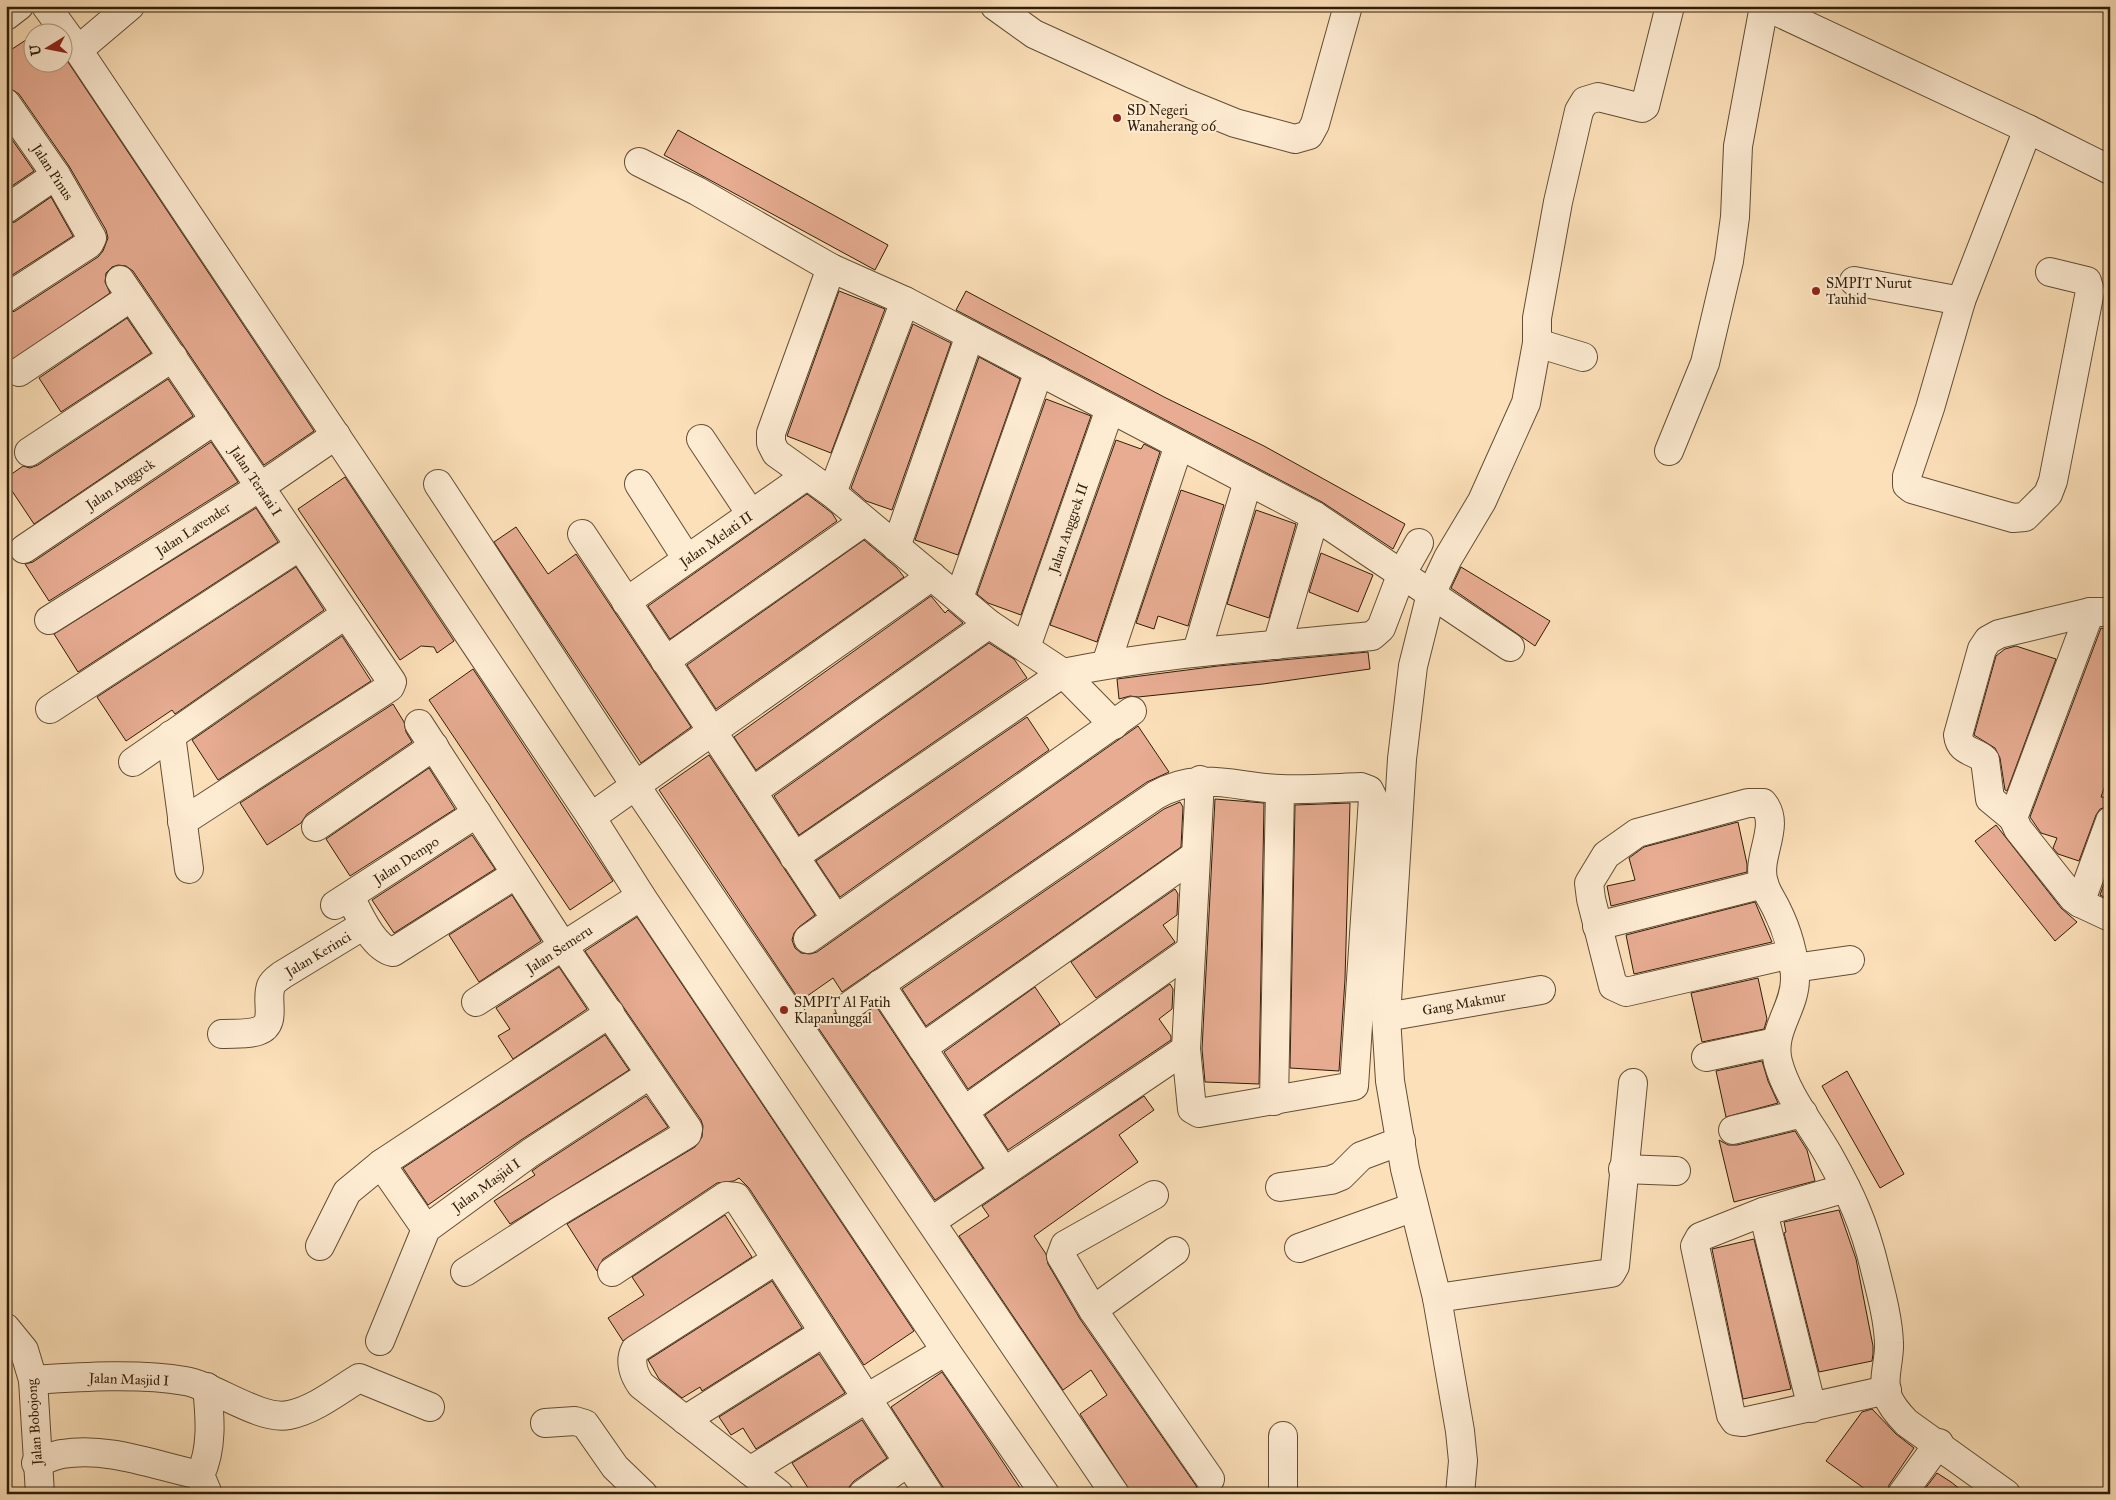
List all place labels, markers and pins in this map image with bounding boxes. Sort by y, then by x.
place label: SD Negeri Wanaherang 06 [1127,102,1217,135]
marker: SD Negeri Wanaherang 06 [1111,112,1123,124]
place label: SMPIT Nurut Tauhid [1826,275,1912,308]
marker: SMPIT Nurut Tauhid [1810,285,1822,297]
place label: SMPIT Al Fatih Klapanunggal [794,994,891,1027]
marker: SMPIT Al Fatih Klapanunggal [778,1004,790,1016]

